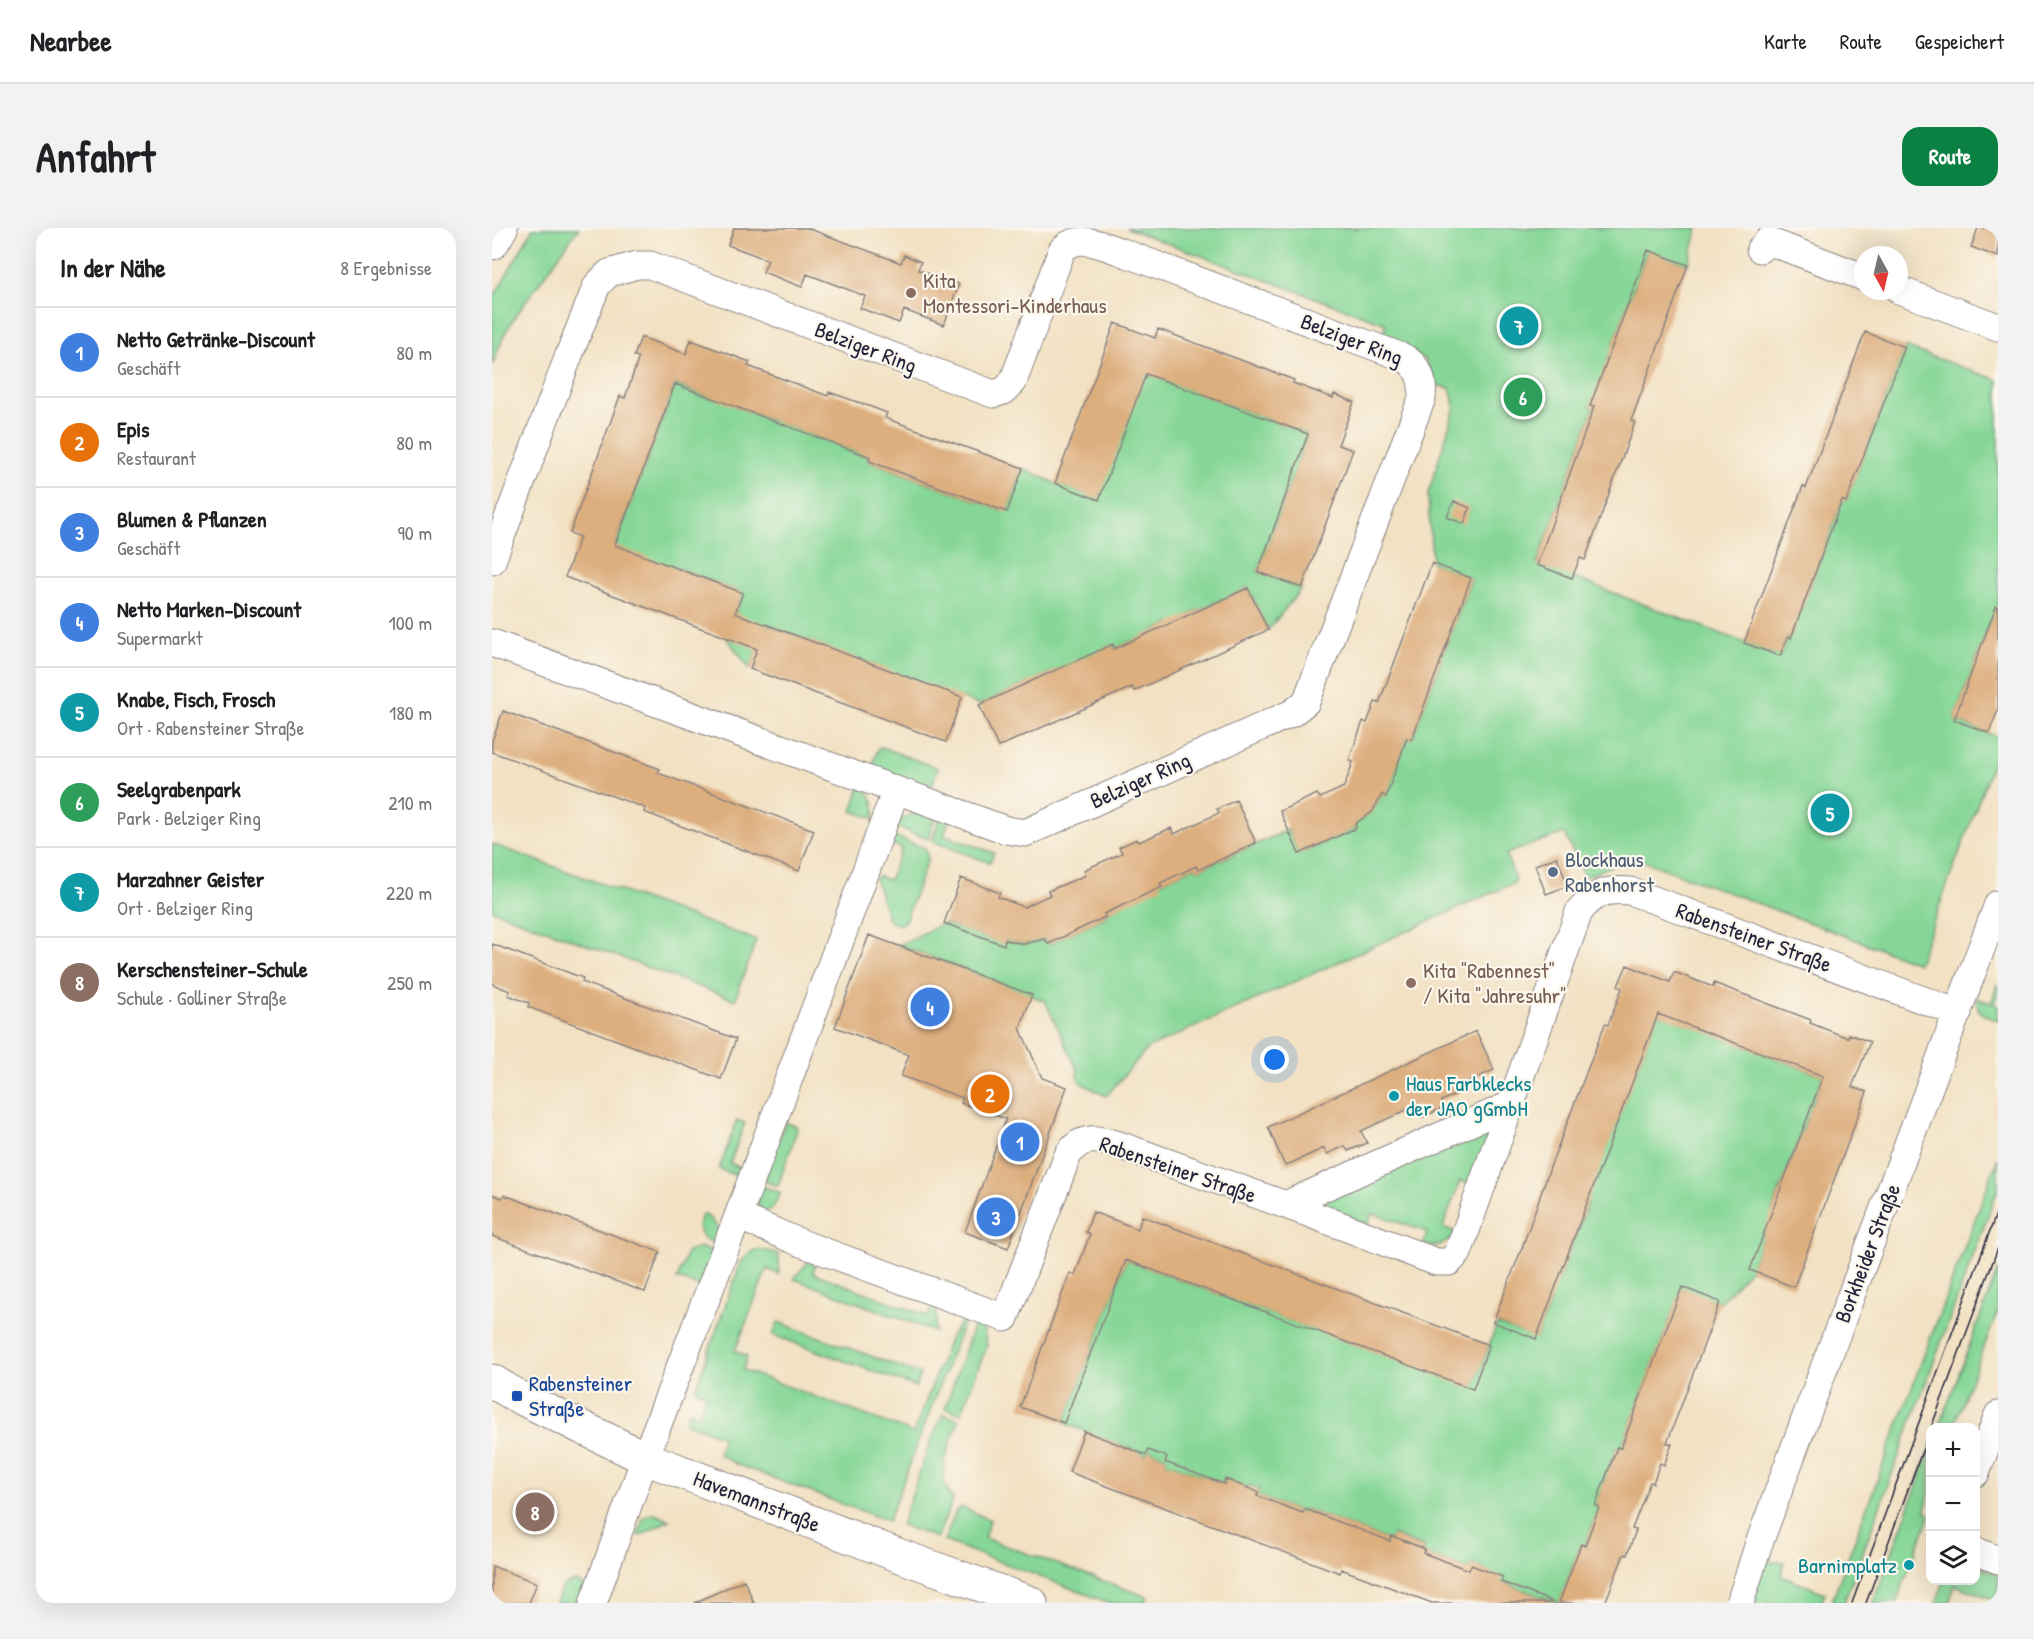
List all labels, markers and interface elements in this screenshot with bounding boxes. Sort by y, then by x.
text: Nearbee [30,22,112,60]
text: Karte [1764,27,1807,56]
text: Route [1840,27,1882,56]
text: Gespeichert [1915,27,2004,56]
button: Route [1902,127,1998,186]
text: Anfahrt [36,128,155,185]
north arrow [1854,246,1908,300]
text: In der Nähe [60,250,166,285]
text: 8 Ergebnisse [340,254,432,281]
place label: Kita Montessori-Kinderhaus [923,265,1107,320]
marker: Kita Montessori-Kinderhaus [904,286,918,300]
pin: 7 [1500,304,1538,348]
street label: Belziger Ring [1297,306,1407,372]
street label: Belziger Ring [811,314,921,380]
text: Netto Getränke-Discount [117,324,315,354]
text: 1 [76,339,83,366]
text: 80 m [396,339,432,366]
text: Geschäft [117,354,180,381]
pin: 6 [1504,374,1542,420]
text: Epis [117,414,150,444]
text: 2 [75,429,84,456]
text: 80 m [396,429,432,456]
text: Restaurant [117,444,196,471]
text: Blumen & Pflanzen [117,504,267,534]
text: 3 [75,519,84,546]
text: 90 m [398,519,432,546]
text: Geschäft [117,534,180,561]
text: Netto Marken-Discount [117,594,301,624]
text: 4 [76,609,83,636]
text: 100 m [389,609,432,636]
text: Supermarkt [117,624,203,651]
text: Knabe, Fisch, Frosch [117,684,275,714]
text: 5 [75,699,84,726]
text: 180 m [389,699,432,726]
text: Ort · Rabensteiner Straße [117,714,305,741]
street label: Belziger Ring [1085,745,1195,815]
text: Seelgrabenpark [117,774,241,804]
text: 6 [76,789,83,816]
text: 210 m [388,789,432,816]
pin: 5 [1810,790,1850,836]
text: Park · Belziger Ring [117,804,261,831]
place label: Blockhaus Rabenhorst [1565,844,1654,899]
text: Marzahner Geister [117,864,264,894]
marker: Blockhaus Rabenhorst [1546,865,1560,879]
text: 7 [75,879,84,906]
text: 220 m [386,879,432,906]
text: Ort · Belziger Ring [117,894,253,921]
street label: Rabensteiner Straße [1672,895,1836,979]
text: Kerschensteiner-Schule [117,954,308,984]
place label: Kita "Rabennest" / Kita "Jahresuhr" [1423,955,1567,1010]
text: 8 [75,969,84,996]
text: 250 m [387,969,432,996]
marker: Kita "Rabennest" / Kita "Jahresuhr" [1404,976,1418,990]
text: Schule · Golliner Straße [117,984,287,1011]
pin: 4 [910,984,950,1030]
your location [1260,1045,1289,1074]
place label: Haus Farbklecks der JAO gGmbH [1406,1068,1532,1123]
pin: 2 [970,1072,1010,1116]
marker: Haus Farbklecks der JAO gGmbH [1387,1089,1401,1103]
pin: 1 [1000,1120,1040,1164]
street label: Rabensteiner Straße [1096,1128,1260,1210]
street label: Borkheider Straße [1827,1179,1907,1327]
pin: 3 [976,1194,1016,1240]
place label: Rabensteiner Straße [529,1368,633,1423]
marker: Rabensteiner Straße [510,1389,524,1403]
map controls [1926,1423,1980,1585]
button: + [1926,1423,1980,1477]
street label: Havemannstraße [689,1463,825,1539]
button: − [1926,1477,1980,1531]
pin: 8 [516,1490,555,1534]
button: layers [1926,1531,1980,1585]
place label: Barnimplatz [1798,1550,1897,1580]
marker: Barnimplatz [1902,1558,1916,1572]

